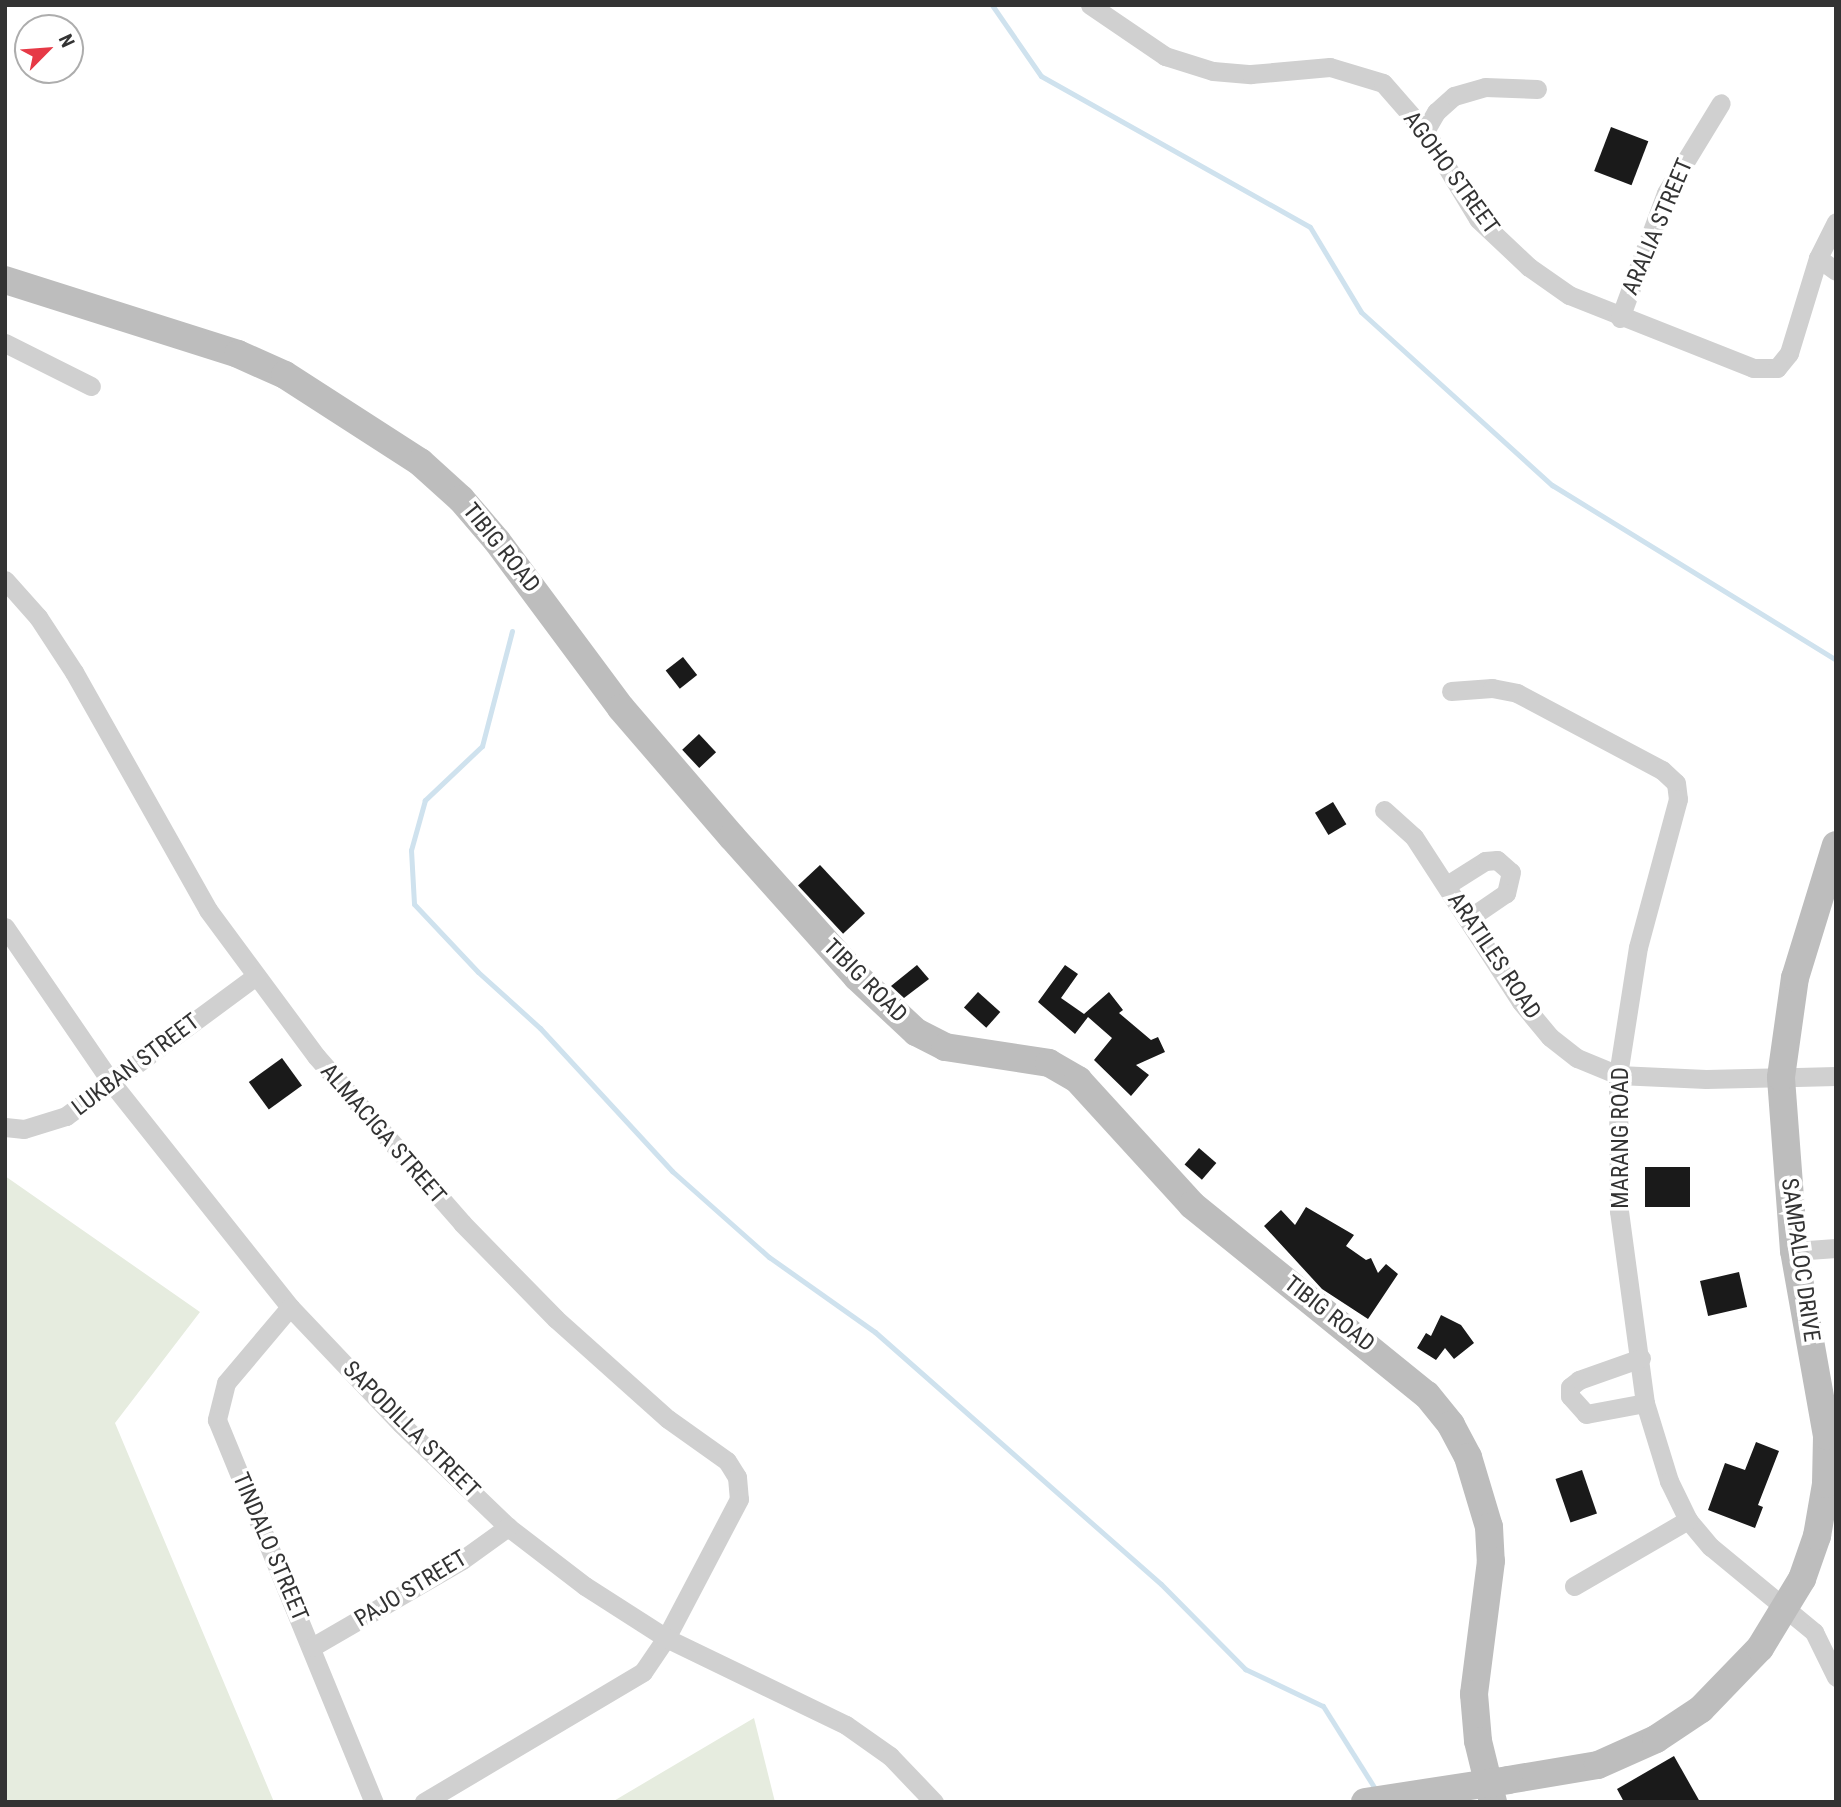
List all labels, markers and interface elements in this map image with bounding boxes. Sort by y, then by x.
north arrow [14,14,84,84]
text: N [54,31,80,51]
street label: AGOHO STREET [1397,106,1505,240]
street label: ARALIA STREET [1617,155,1699,299]
street label: TIBIG ROAD [457,498,545,598]
street label: ARATILES ROAD [1442,887,1546,1025]
street label: TIBIG ROAD [817,933,913,1029]
street label: LUKBAN STREET [67,1008,205,1122]
street label: ALMACIGA STREET [315,1058,451,1210]
street label: MARANG ROAD [1607,1067,1635,1209]
street label: SAMPALOC DRIVE [1775,1176,1825,1344]
street label: TIBIG ROAD [1278,1270,1380,1358]
street label: SAPODILLA STREET [337,1356,485,1504]
street label: TINDALO STREET [226,1469,314,1625]
street label: PAJO STREET [350,1545,472,1633]

